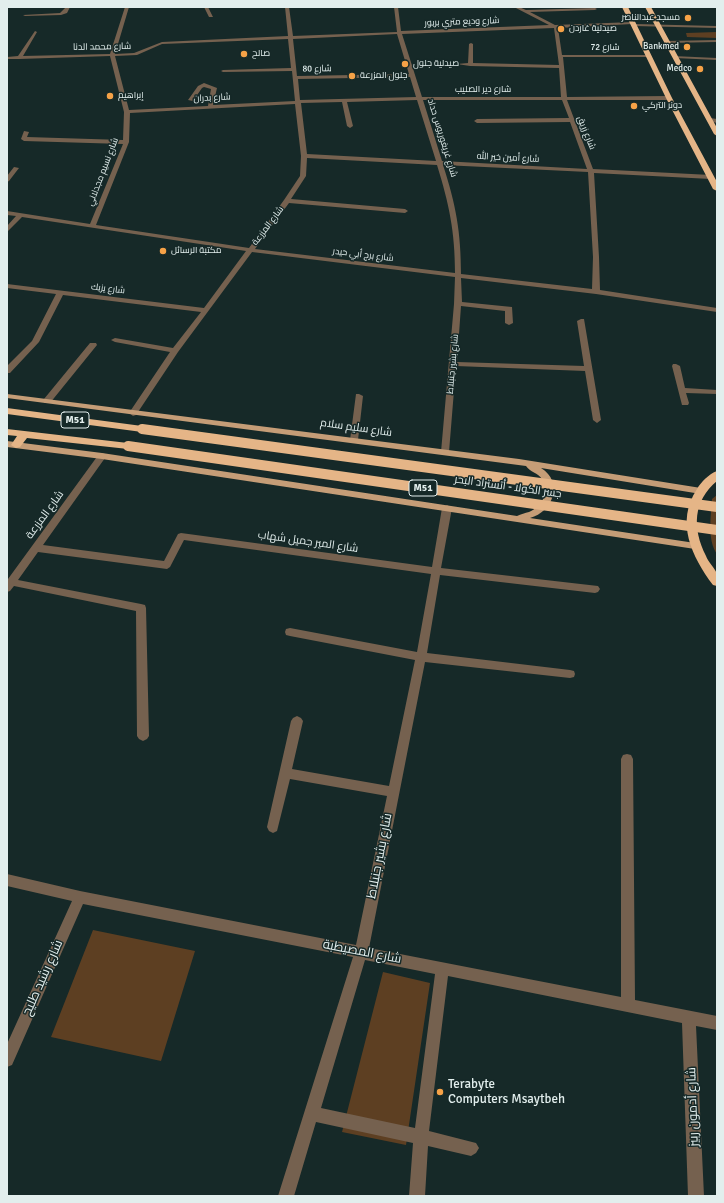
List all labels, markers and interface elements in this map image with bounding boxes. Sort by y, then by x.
place label: مسجد عبدالناصر [622,13,680,23]
marker: مسجد عبدالناصر [683,13,693,23]
street label: شارع وديع متري بربور [424,15,500,29]
marker: صيدلية غاردن [556,24,566,34]
place label: صيدلية غاردن [569,24,617,34]
street label: شارع محمد الدنا [73,41,131,53]
place label: Bankmed [643,42,679,52]
marker: Bankmed [682,42,692,52]
street label: شارع 72 [590,43,620,53]
marker: صالح [239,49,249,59]
place label: صالح [252,49,270,59]
marker: صيدلية جلول [400,59,410,69]
place label: صيدلية جلول [413,59,459,69]
street label: شارع 80 [302,63,332,75]
place label: Medco [667,64,692,74]
marker: Medco [695,64,705,74]
marker: جلول المزرعة [347,71,357,81]
place label: جلول المزرعة [360,71,408,81]
street label: شارع دير الصليب [455,85,511,95]
marker: إبراهيم [105,91,115,101]
place label: إبراهيم [118,91,144,101]
street label: شارع بدران [193,92,231,104]
street label: شارع غريغوريوس حداد [425,97,459,179]
marker: دونر التركي [629,101,639,111]
place label: دونر التركي [642,101,682,111]
street label: شارع زريق [574,115,598,151]
street label: شارع نسيم مجدلاني [85,136,121,208]
street label: شارع أمين خير الله [476,151,540,165]
street label: شارع المزرعة [250,204,286,248]
marker: مكتبة الرسائل [158,246,168,256]
place label: مكتبة الرسائل [171,246,222,256]
street label: شارع برج أبي حيدر [332,246,394,264]
street label: شارع يزبك [90,282,126,296]
street label: شارع بشير جنبلاط [445,334,461,394]
road number: M51 [61,412,89,428]
street label: شارع سليم سلام [319,416,393,440]
street label: جسر الكولا - أتستراد البحر [454,473,562,501]
road number: M51 [409,480,437,496]
street label: شارع المزرعة [23,488,67,542]
street label: شارع المير جميل شهاب [257,528,359,556]
street label: شارع بشير جنبلاط [364,812,396,900]
street label: شارع المصيطبة [321,937,403,967]
street label: شارع رشيد طليح [19,938,67,1018]
street label: شارع أدمون ربيز [684,1067,702,1147]
place label: Terabyte Computers Msaytbeh [448,1077,565,1108]
marker: Terabyte Computers Msaytbeh [435,1087,445,1097]

